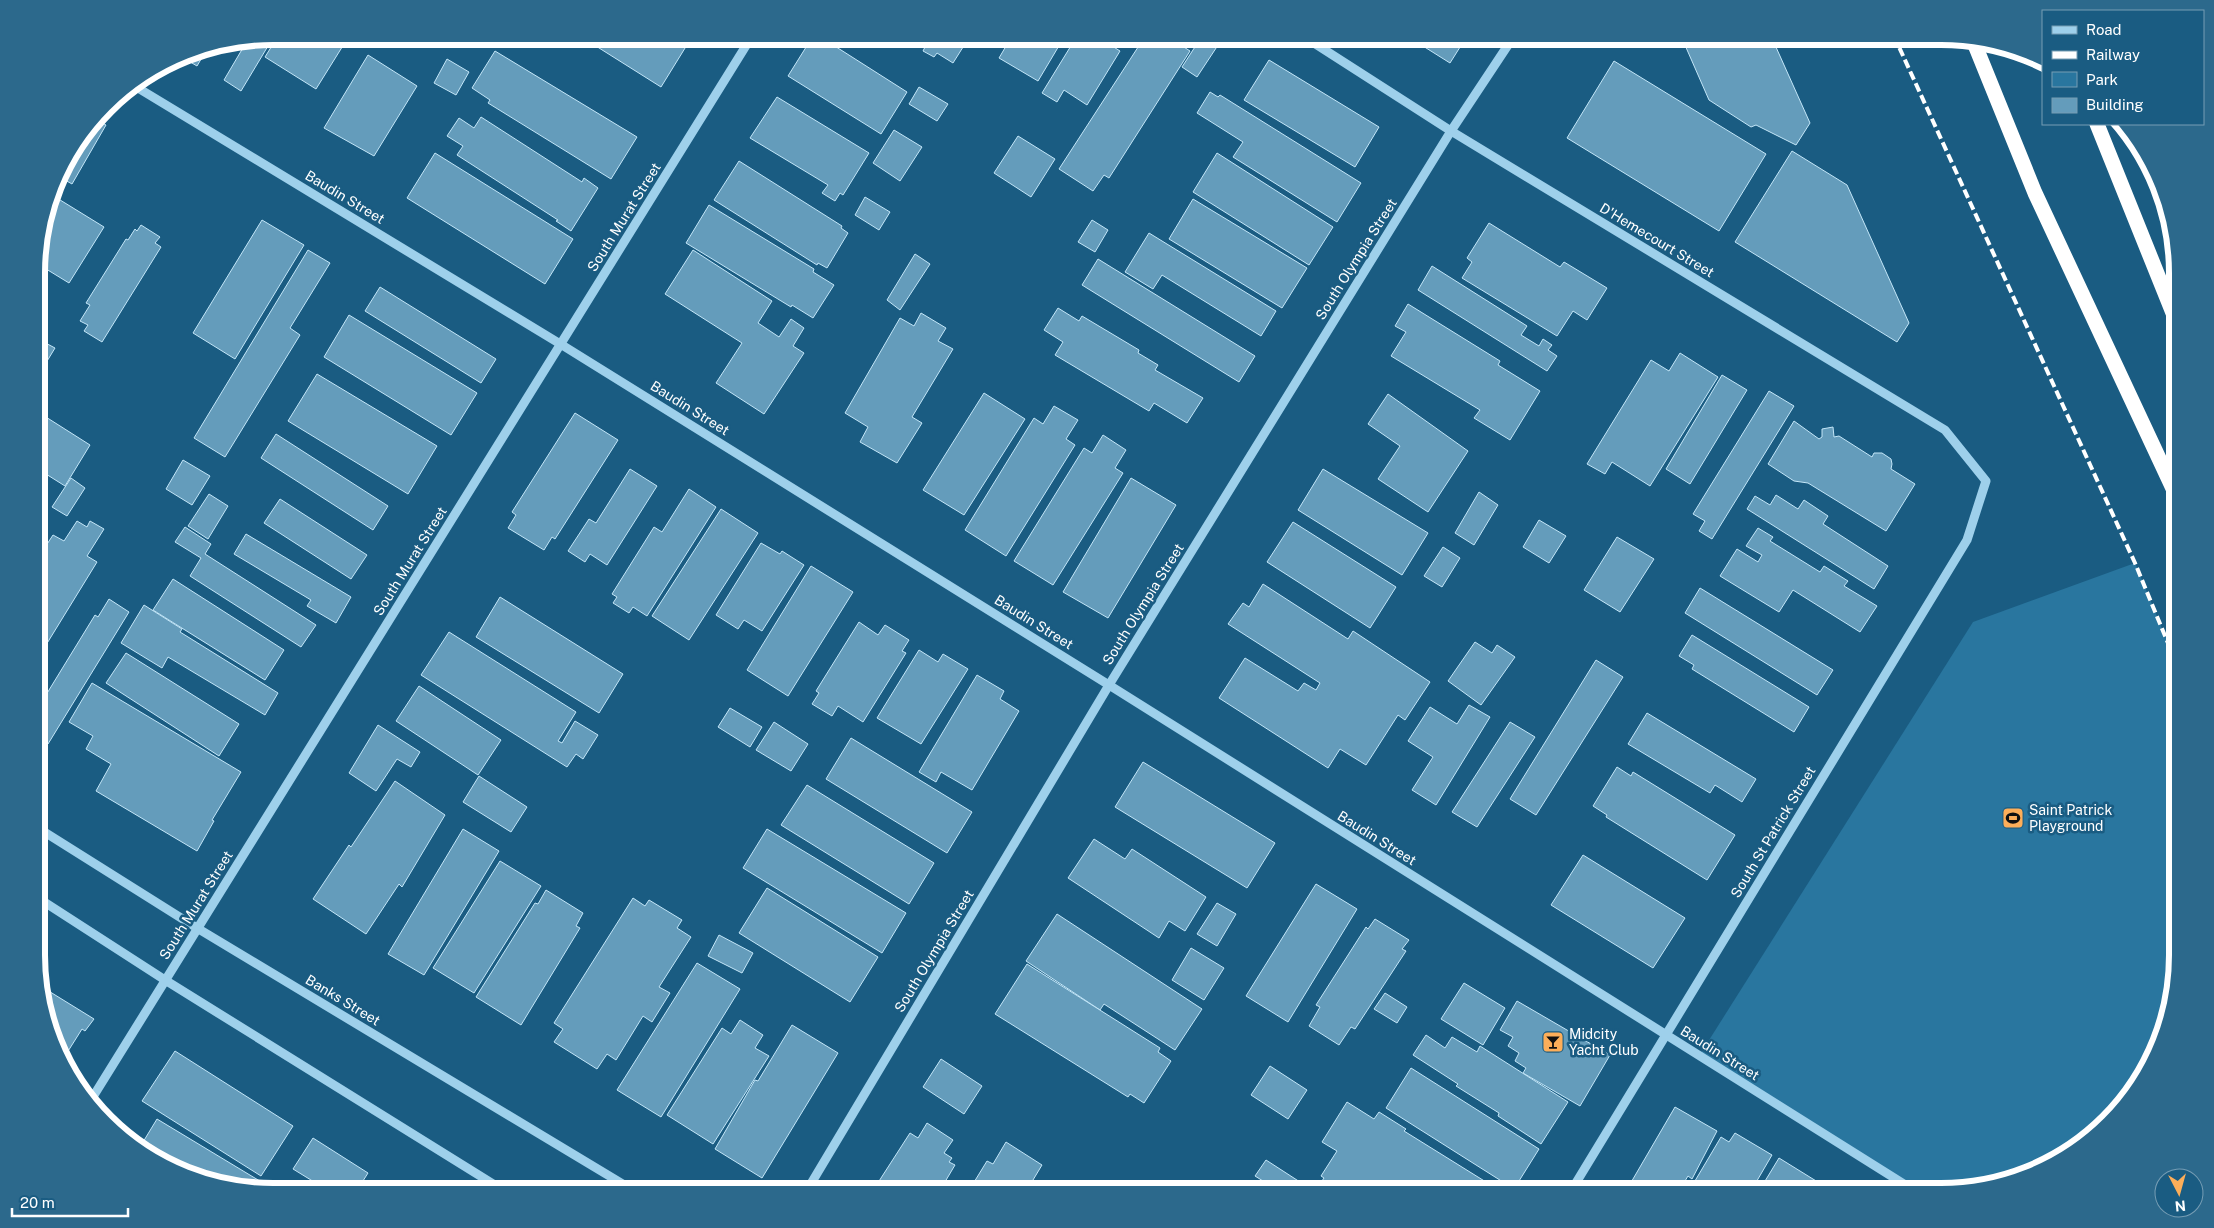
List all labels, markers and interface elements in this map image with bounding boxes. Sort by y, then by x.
legend [2042,10,2204,125]
text: Road [2086,21,2122,38]
text: Railway [2086,46,2140,63]
text: Park [2086,71,2118,88]
text: Building [2086,96,2144,113]
street label: South Murat Street [584,160,664,274]
street label: Baudin Street [302,167,388,227]
street label: South Olympia Street [1312,195,1400,323]
street label: D'Hemecourt Street [1597,200,1717,280]
street label: Baudin Street [648,377,732,439]
street label: South Murat Street [370,504,450,618]
street label: South Olympia Street [1099,540,1187,668]
street label: Baudin Street [992,591,1076,653]
street label: South St Patrick Street [1727,763,1819,901]
place label: Saint Patrick Playground [2029,802,2112,834]
sports icon: Saint Patrick Playground [2001,806,2025,830]
street label: Baudin Street [1335,807,1419,869]
street label: South Murat Street [156,848,236,962]
street label: South Olympia Street [891,887,977,1015]
street label: Banks Street [303,971,383,1029]
street label: Baudin Street [1678,1022,1762,1084]
place label: Midcity Yacht Club [1569,1026,1639,1058]
bar icon: Midcity Yacht Club [1541,1030,1565,1054]
north arrow [2154,1168,2204,1218]
scale bar [12,1186,129,1218]
text: 20 m [20,1194,55,1211]
text: N [2174,1197,2187,1214]

